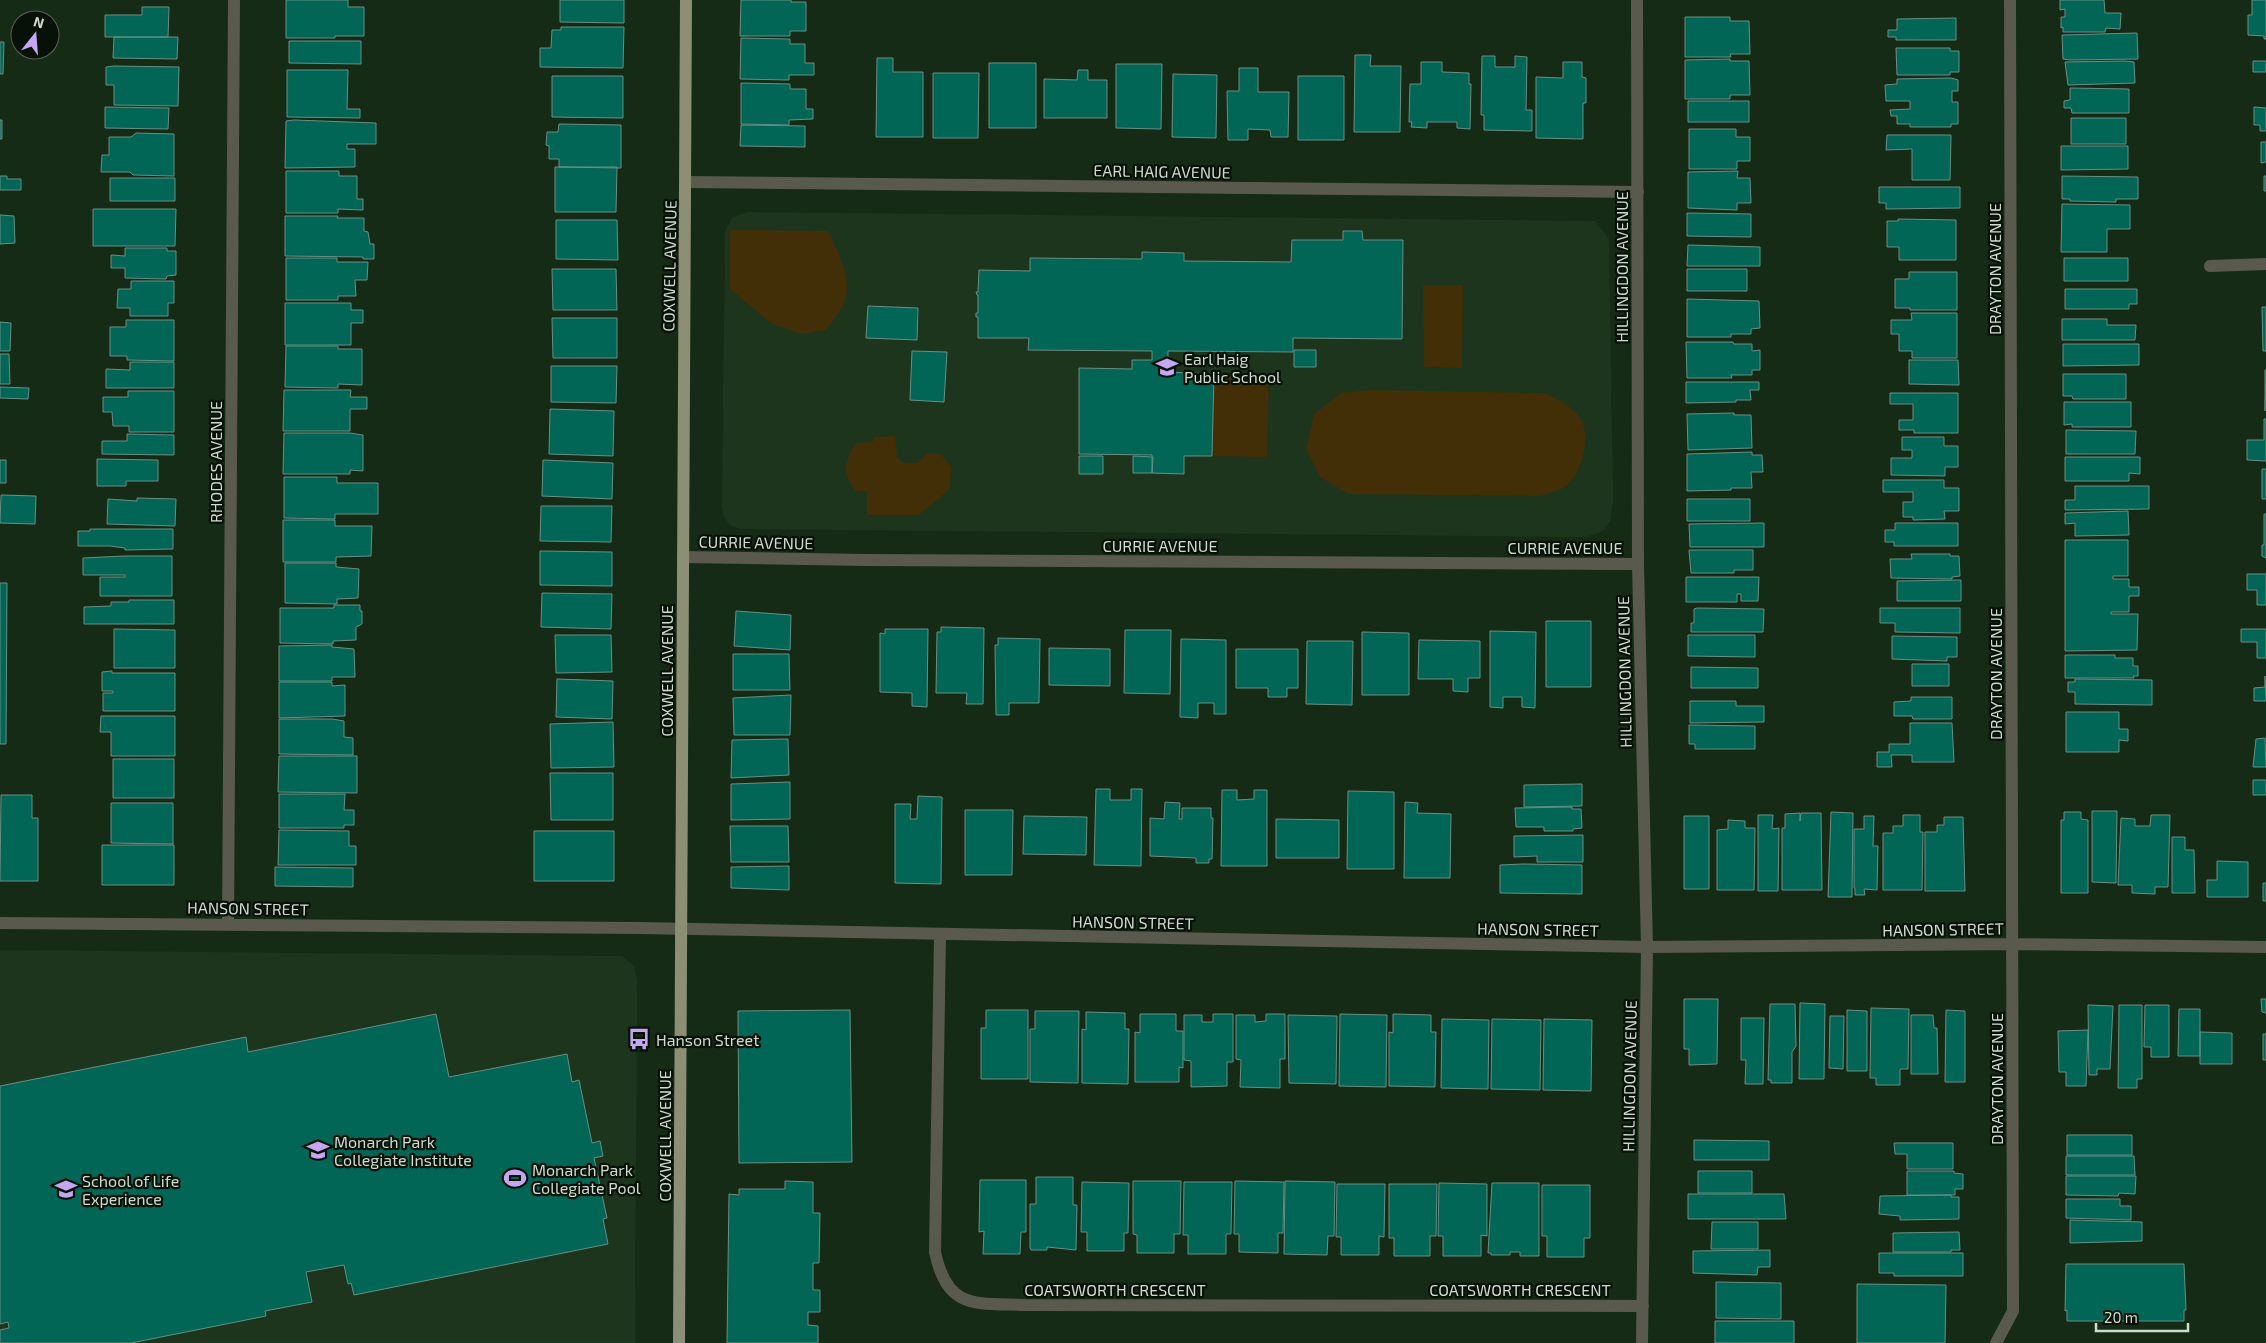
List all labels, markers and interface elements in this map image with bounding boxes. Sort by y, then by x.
north arrow [10,10,60,60]
text: N [32,12,46,32]
street label: EARL HAIG AVENUE [1093,160,1231,182]
street label: HILLINGDON AVENUE [1612,191,1631,343]
street label: COXWELL AVENUE [658,200,680,332]
street label: DRAYTON AVENUE [1985,203,2004,335]
place label: Earl Haig Public School [1184,349,1281,386]
school or university icon: Earl Haig Public School [1154,354,1180,380]
street label: RHODES AVENUE [206,401,225,523]
street label: CURRIE AVENUE [698,531,814,553]
street label: CURRIE AVENUE [1103,536,1217,555]
street label: CURRIE AVENUE [1508,538,1622,557]
street label: HILLINGDON AVENUE [1613,596,1635,748]
street label: COXWELL AVENUE [657,605,676,737]
street label: DRAYTON AVENUE [1986,608,2005,740]
street label: HANSON STREET [187,897,309,919]
street label: HANSON STREET [1072,911,1194,933]
street label: HANSON STREET [1477,918,1599,940]
street label: HANSON STREET [1882,918,2004,940]
street label: HILLINGDON AVENUE [1618,1000,1640,1152]
street label: DRAYTON AVENUE [1987,1013,2006,1145]
bus stop icon: Hanson Street [626,1026,652,1052]
place label: Hanson Street [656,1030,759,1049]
street label: COXWELL AVENUE [655,1070,674,1202]
place label: Monarch Park Collegiate Institute [334,1132,472,1169]
school or university icon: Monarch Park Collegiate Institute [305,1137,331,1163]
place label: Monarch Park Collegiate Pool [532,1160,641,1197]
sports icon: Monarch Park Collegiate Pool [502,1165,528,1191]
place label: School of Life Experience [82,1171,179,1208]
school or university icon: School of Life Experience [53,1176,79,1202]
street label: COATSWORTH CRESCENT [1024,1280,1206,1299]
street label: COATSWORTH CRESCENT [1429,1280,1611,1299]
scale bar [2096,1300,2188,1332]
text: 20 m [2104,1308,2138,1326]

